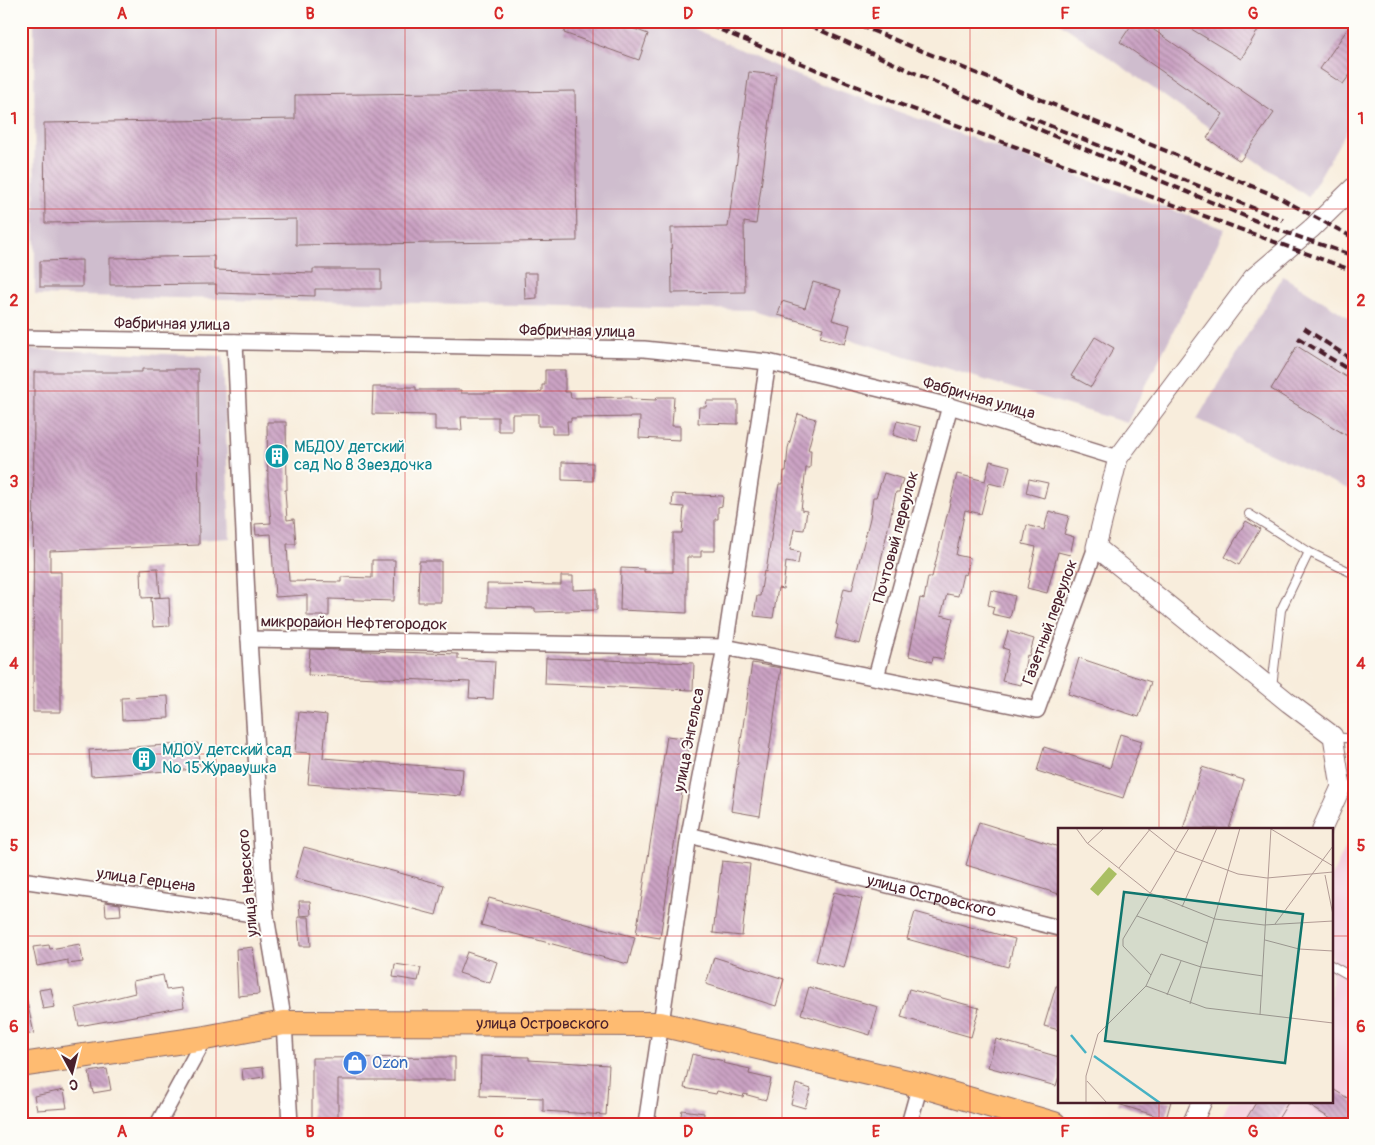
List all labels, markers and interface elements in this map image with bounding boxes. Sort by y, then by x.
text: A [117,4,128,24]
text: B [305,4,315,24]
text: C [494,4,504,24]
text: D [683,4,693,24]
text: E [872,4,881,24]
text: F [1060,4,1070,24]
text: G [1248,4,1259,24]
text: 1 [11,109,17,129]
text: 1 [1358,109,1364,129]
text: 2 [10,291,19,311]
text: 2 [1357,291,1366,311]
street label: Фабричная улица [114,313,230,335]
street label: Фабричная улица [519,320,635,342]
street label: Фабричная улица [921,372,1037,424]
place label: МБДОУ детский сад № 8 Звездочка [294,437,432,475]
building icon: МБДОУ детский сад № 8 Звездочка [264,443,290,469]
street label: Почтовый переулок [869,469,923,605]
text: 3 [10,472,19,492]
text: 3 [1357,472,1366,492]
street label: Газетный переулок [1018,557,1082,687]
street label: микрорайон Нефтегородок [261,611,447,635]
text: 4 [9,654,19,674]
text: 4 [1356,654,1366,674]
street label: улица Энгельса [669,686,709,795]
place label: МДОУ детский сад № 15 Журавушка [162,740,292,778]
building icon: МДОУ детский сад № 15 Журавушка [131,746,157,772]
street label: улица Невского [233,828,263,939]
inset map [1058,828,1332,1102]
text: 5 [10,836,19,856]
text: 5 [1357,836,1366,856]
street label: улица Герцена [94,863,197,897]
street label: улица Островского [864,870,999,922]
street label: улица Островского [475,1014,609,1034]
text: 6 [9,1017,19,1037]
text: 6 [1356,1017,1366,1037]
north arrow [48,1048,98,1098]
shop icon: Ozon [342,1050,368,1076]
place label: Ozon [372,1053,408,1073]
text: С [68,1075,79,1093]
text: A [117,1122,128,1142]
text: B [305,1122,315,1142]
text: C [494,1122,504,1142]
text: D [683,1122,693,1142]
text: E [872,1122,881,1142]
text: F [1060,1122,1070,1142]
text: G [1248,1122,1259,1142]

